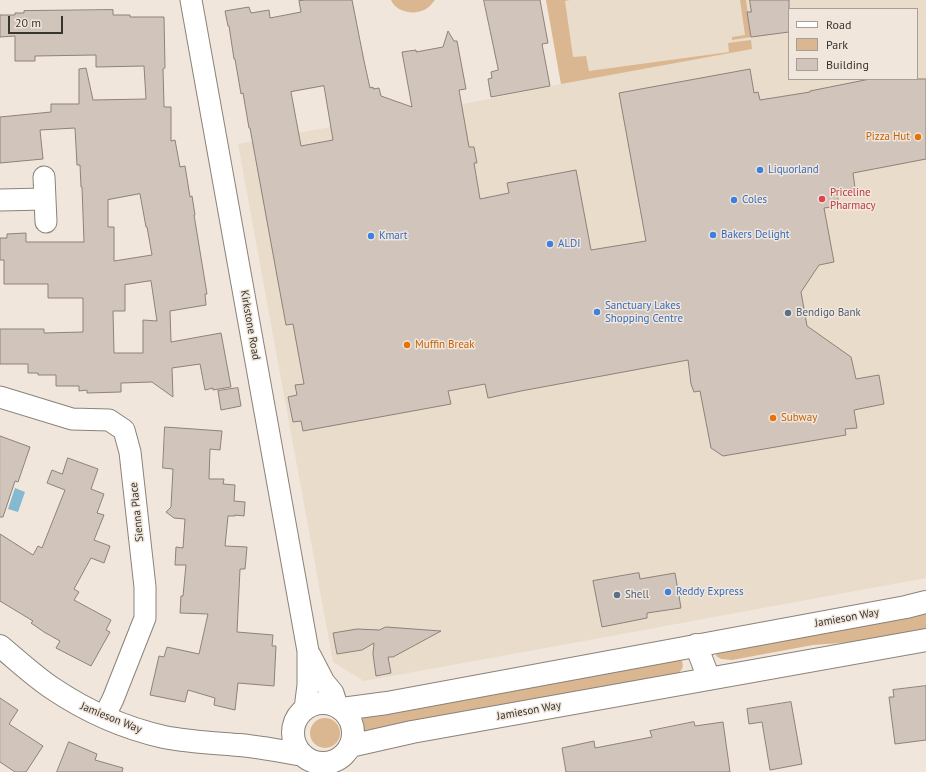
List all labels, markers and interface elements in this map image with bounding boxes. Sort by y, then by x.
scale bar [10,8,65,34]
legend [788,8,918,80]
text: 20 m [15,15,41,30]
text: Road [826,17,851,32]
text: Park [826,37,848,52]
text: Building [826,57,869,72]
place label: Pizza Hut [866,130,910,144]
marker: Pizza Hut [913,132,923,142]
place label: Liquorland [768,163,819,177]
marker: Liquorland [755,165,765,175]
place label: Priceline Pharmacy [830,186,876,212]
place label: Coles [742,193,767,207]
marker: Priceline Pharmacy [817,194,827,204]
marker: Coles [729,195,739,205]
place label: Bakers Delight [721,228,790,242]
place label: Kmart [379,229,408,243]
marker: Bakers Delight [708,230,718,240]
marker: Kmart [366,231,376,241]
place label: ALDI [558,237,581,251]
marker: ALDI [545,239,555,249]
street label: Kirkstone Road [237,289,263,361]
place label: Sanctuary Lakes Shopping Centre [605,299,683,325]
place label: Bendigo Bank [796,306,861,320]
marker: Sanctuary Lakes Shopping Centre [592,307,602,317]
marker: Bendigo Bank [783,308,793,318]
place label: Muffin Break [415,338,475,352]
marker: Muffin Break [402,340,412,350]
place label: Subway [781,411,817,425]
marker: Subway [768,413,778,423]
street label: Sienna Place [127,482,147,542]
place label: Reddy Express [676,585,744,599]
marker: Reddy Express [663,587,673,597]
place label: Shell [625,588,649,602]
marker: Shell [612,590,622,600]
street label: Jamieson Way [814,606,880,630]
street label: Jamieson Way [496,699,562,723]
street label: Jamieson Way [78,700,144,736]

